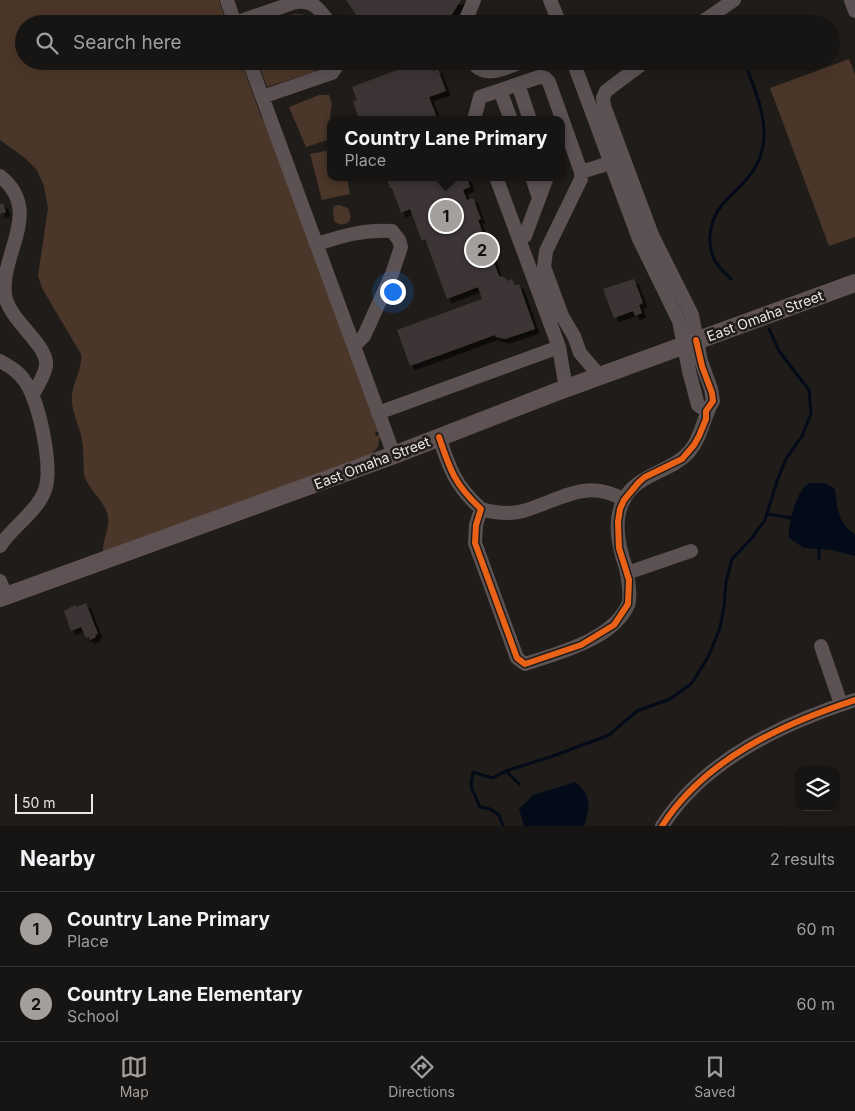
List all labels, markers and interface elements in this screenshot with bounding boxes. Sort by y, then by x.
search box [15,15,840,70]
icon: search [33,29,61,57]
text: Search here [73,31,182,54]
popup [327,116,565,181]
text: Country Lane Primary [345,127,547,150]
text: Place [345,150,386,170]
pin: 1 [430,197,462,235]
pin: 2 [466,231,498,269]
your location [380,279,406,305]
street label: East Omaha Street [704,286,826,344]
street label: East Omaha Street [312,432,432,492]
map controls [795,766,840,811]
button: layers [795,766,840,811]
scale bar [15,791,92,814]
text: 50 m [22,794,56,811]
text: Nearby [20,846,95,871]
text: 2 results [770,849,835,869]
text: Country Lane Primary [67,908,270,931]
text: 1 [33,919,39,939]
text: 60 m [796,919,835,939]
text: Place [67,931,109,951]
text: Country Lane Elementary [67,983,303,1006]
text: 2 [31,994,41,1014]
text: 60 m [796,994,835,1014]
text: School [67,1006,119,1026]
tab: Map [120,1053,149,1100]
tab: Directions [388,1053,455,1100]
tab: Saved [694,1053,735,1100]

